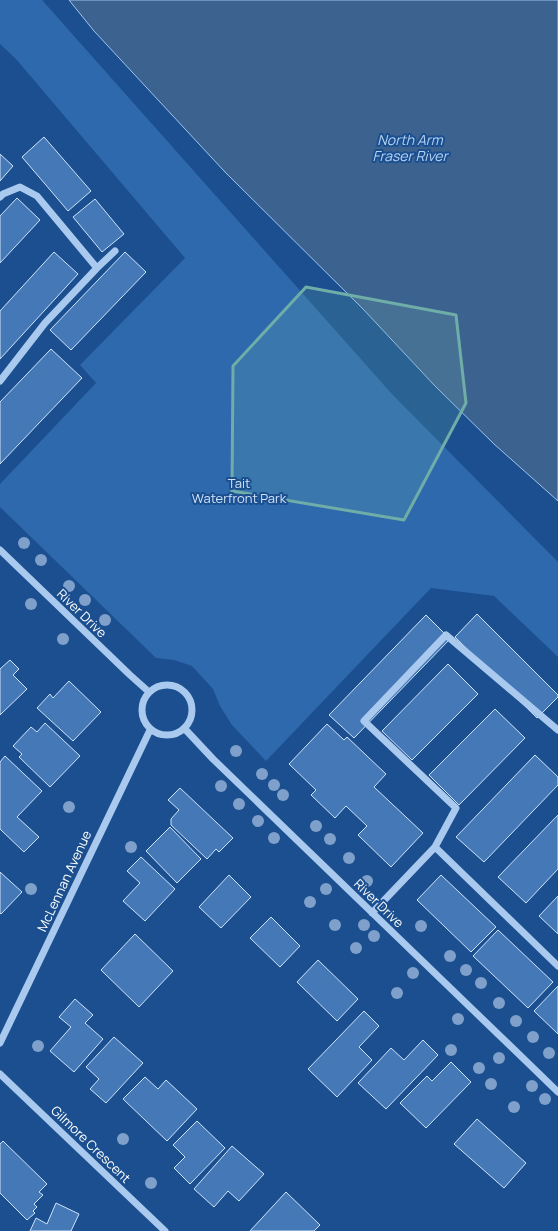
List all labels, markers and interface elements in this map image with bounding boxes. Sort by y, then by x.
water label: North Arm Fraser River [372,130,450,165]
park label: Tait Waterfront Park [192,474,287,507]
street label: River Drive [53,585,111,642]
street label: McLennan Avenue [33,827,95,934]
street label: River Drive [350,875,408,932]
street label: Gilmore Crescent [47,1101,135,1187]

